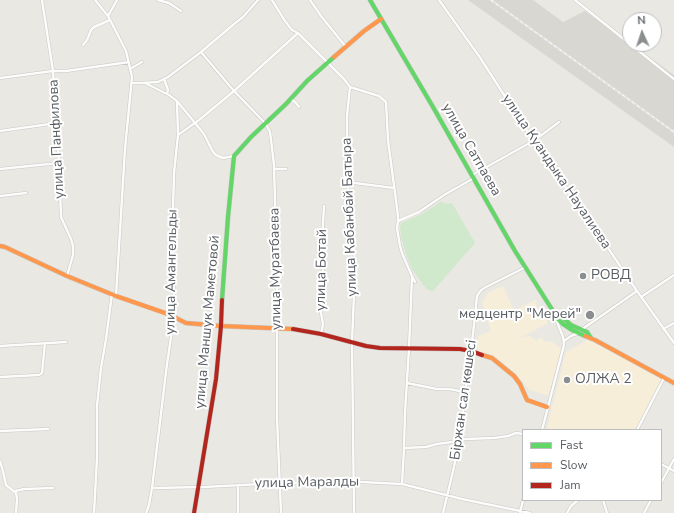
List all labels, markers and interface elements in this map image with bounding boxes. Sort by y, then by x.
north arrow [622,12,662,52]
text: N [637,13,646,28]
street label: улица Панфилова [45,79,69,199]
street label: улица Куандыка Науалиева [498,91,614,253]
street label: улица Сатпаева [438,101,504,199]
street label: улица Кабанбай Батыра [339,137,361,297]
street label: улица Муратбаева [267,208,285,330]
street label: улица Амангельды [163,209,181,335]
street label: улица Ботай [313,229,331,311]
street label: улица Маншук Маметовой [192,235,224,409]
place label: РОВД [591,268,631,284]
marker: РОВД [578,271,588,281]
place label: медцентр "Мерей" [459,307,581,323]
marker: медцентр "Мерей" [584,309,596,321]
street label: Біржан сал көшесі [447,339,481,461]
place label: ОЛЖА 2 [575,372,632,388]
marker: ОЛЖА 2 [562,375,572,385]
legend [522,429,662,501]
text: Fast [560,437,583,453]
text: Slow [560,457,588,473]
street label: улица Маралды [255,474,359,492]
text: Jam [560,477,581,493]

